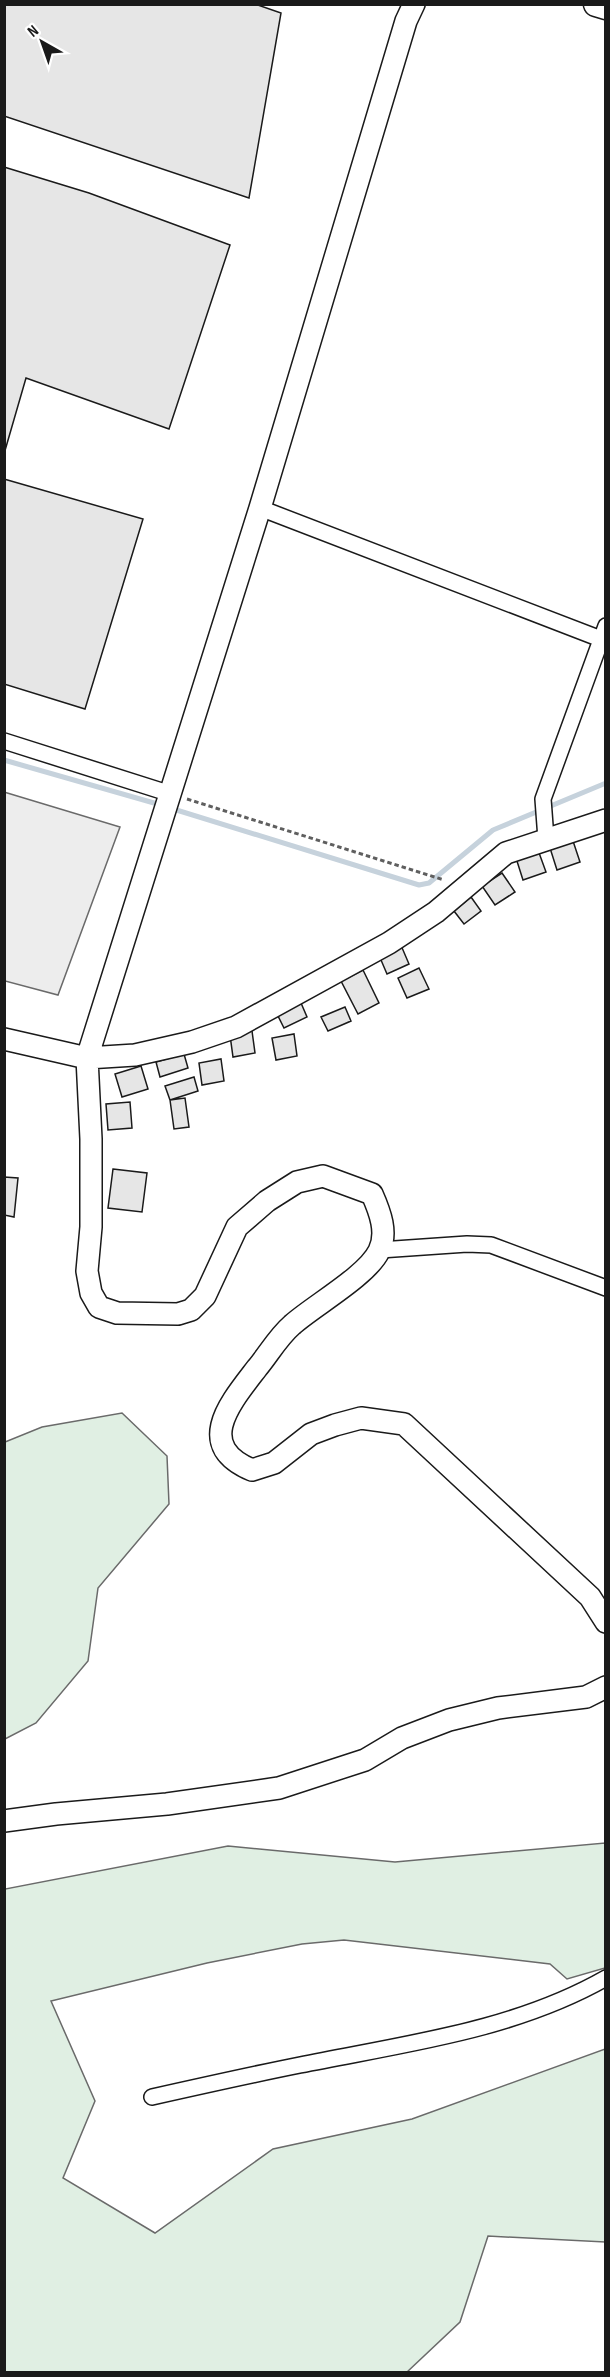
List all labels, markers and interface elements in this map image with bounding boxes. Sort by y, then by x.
north arrow [12,12,72,72]
text: N [24,22,43,42]

